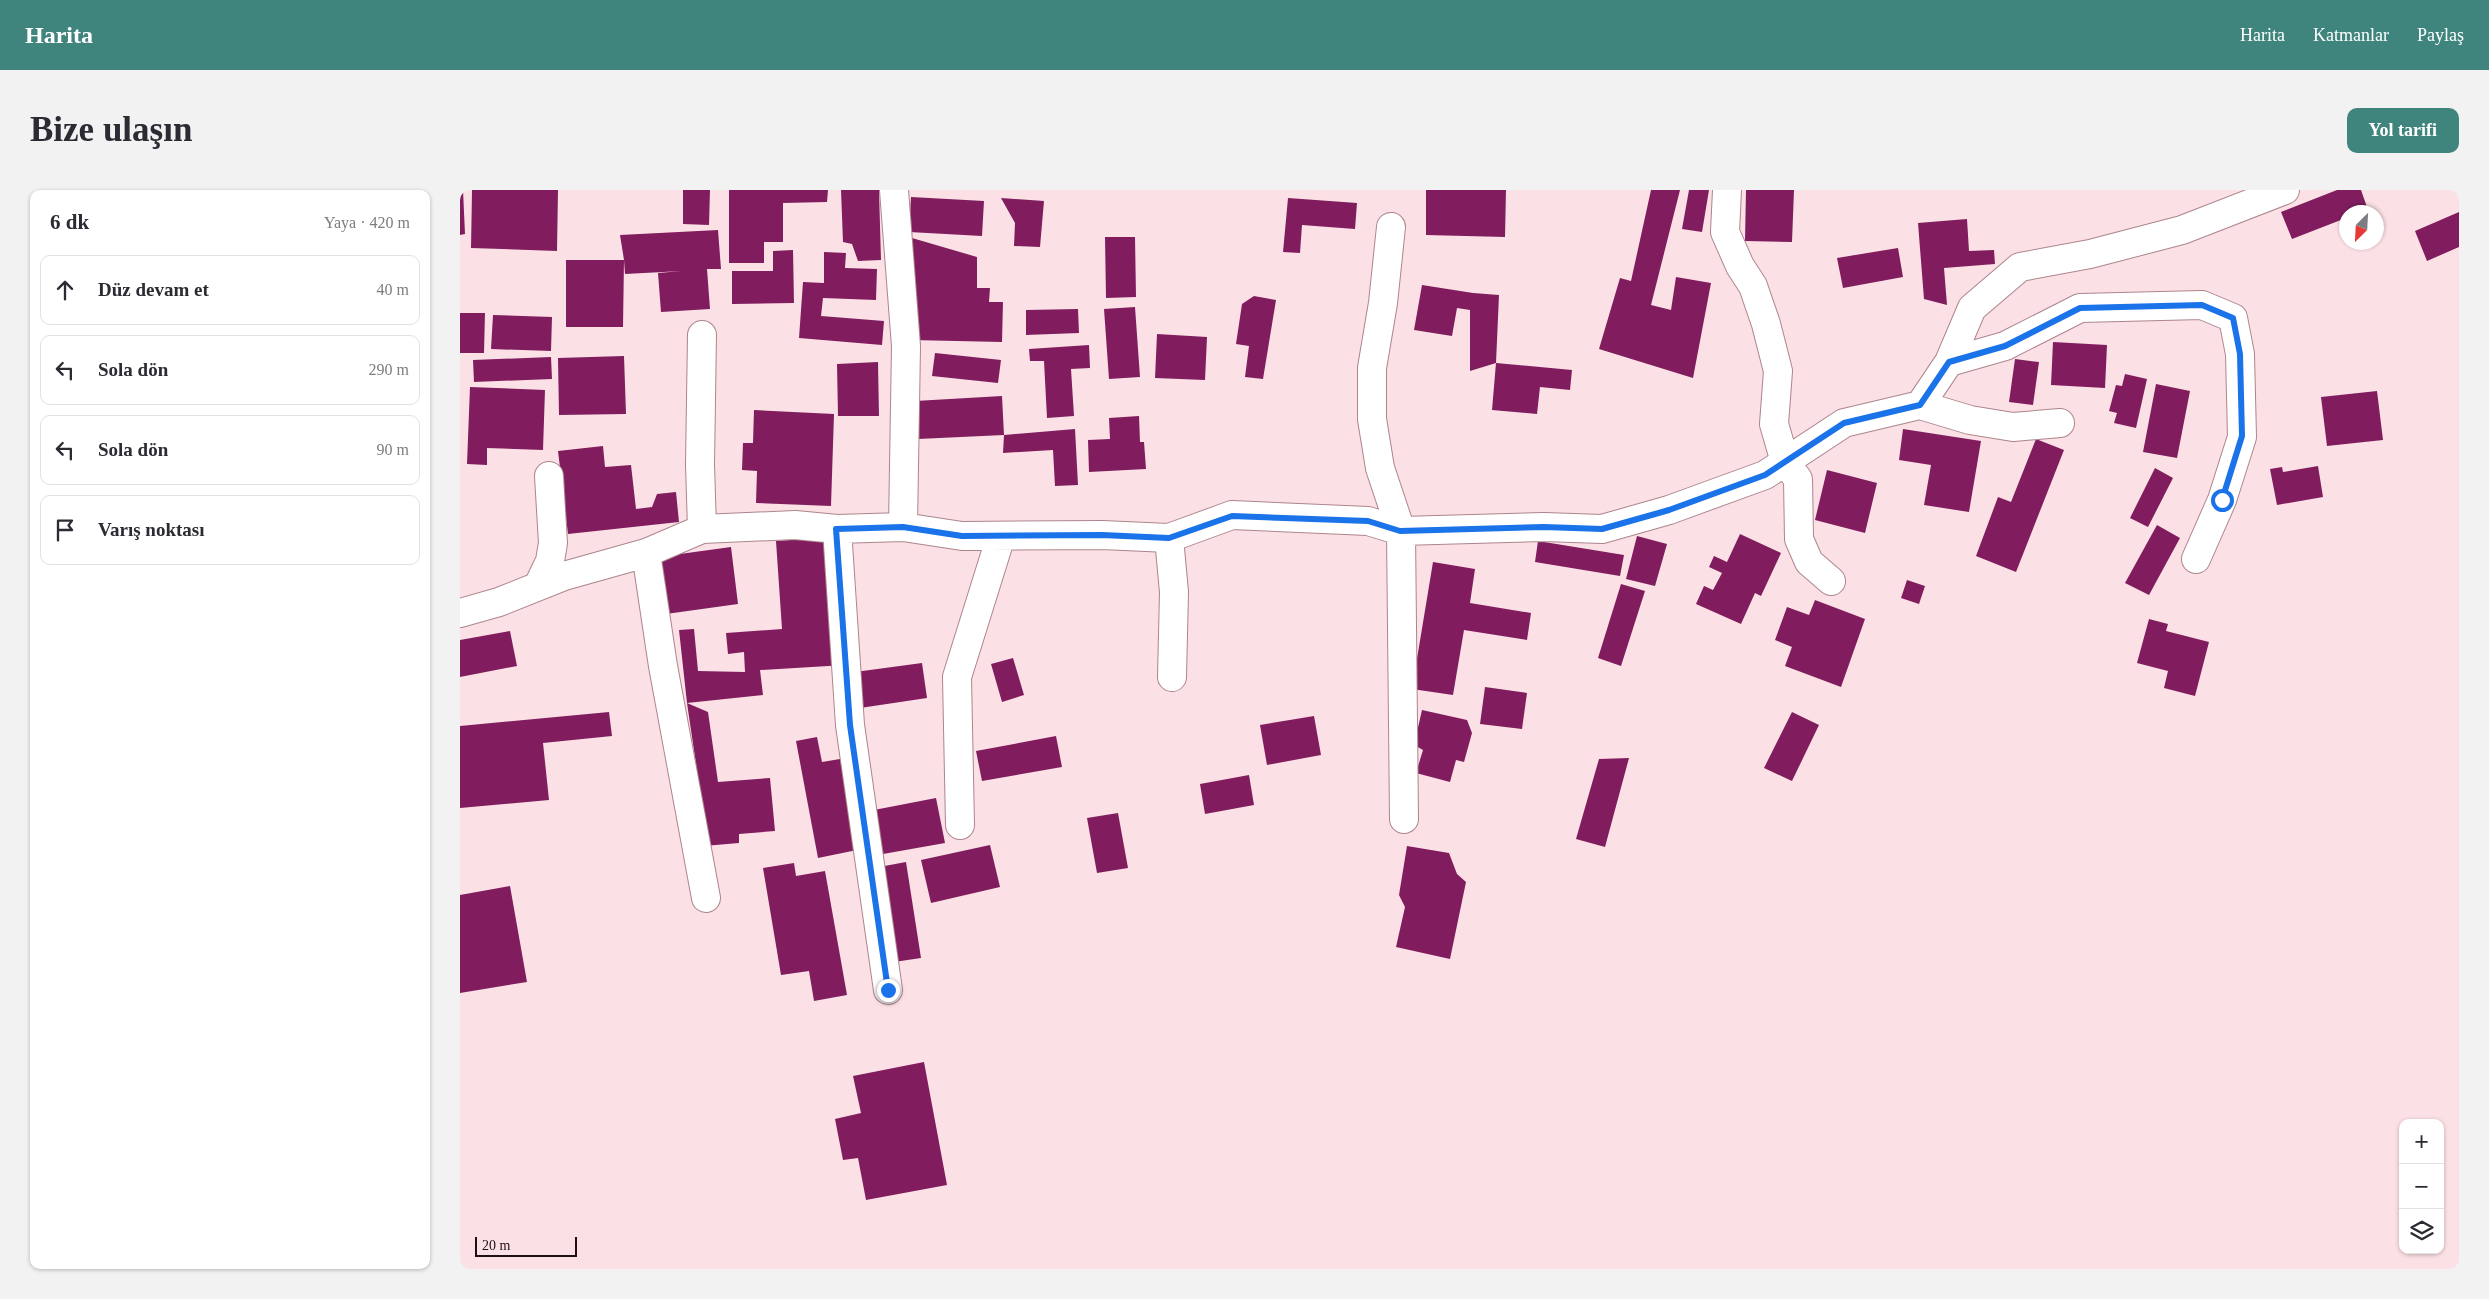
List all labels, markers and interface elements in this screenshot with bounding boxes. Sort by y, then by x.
text: Harita [25,22,93,48]
text: Harita [2240,25,2285,45]
text: Katmanlar [2313,25,2389,45]
text: Paylaş [2417,25,2464,45]
button: Yol tarifi [2347,108,2459,153]
text: Bize ulaşın [30,110,192,149]
north arrow [2339,205,2384,250]
text: 6 dk [50,210,89,234]
text: Yaya · 420 m [324,214,410,231]
icon: ahead [51,276,79,304]
text: Düz devam et [98,279,209,300]
text: 40 m [377,281,409,298]
icon: left [51,356,79,384]
text: Sola dön [98,359,168,380]
text: 290 m [369,361,409,378]
icon: left [51,436,79,464]
text: Sola dön [98,439,168,460]
text: 90 m [377,441,409,458]
route start [2211,489,2234,512]
icon: arrive [51,516,79,544]
text: Varış noktası [98,519,204,540]
route end [877,979,900,1002]
map controls [2399,1119,2444,1254]
button: + [2399,1119,2444,1164]
button: − [2399,1164,2444,1209]
button: layers [2399,1209,2444,1254]
scale bar [475,1234,578,1257]
text: 20 m [482,1238,510,1253]

